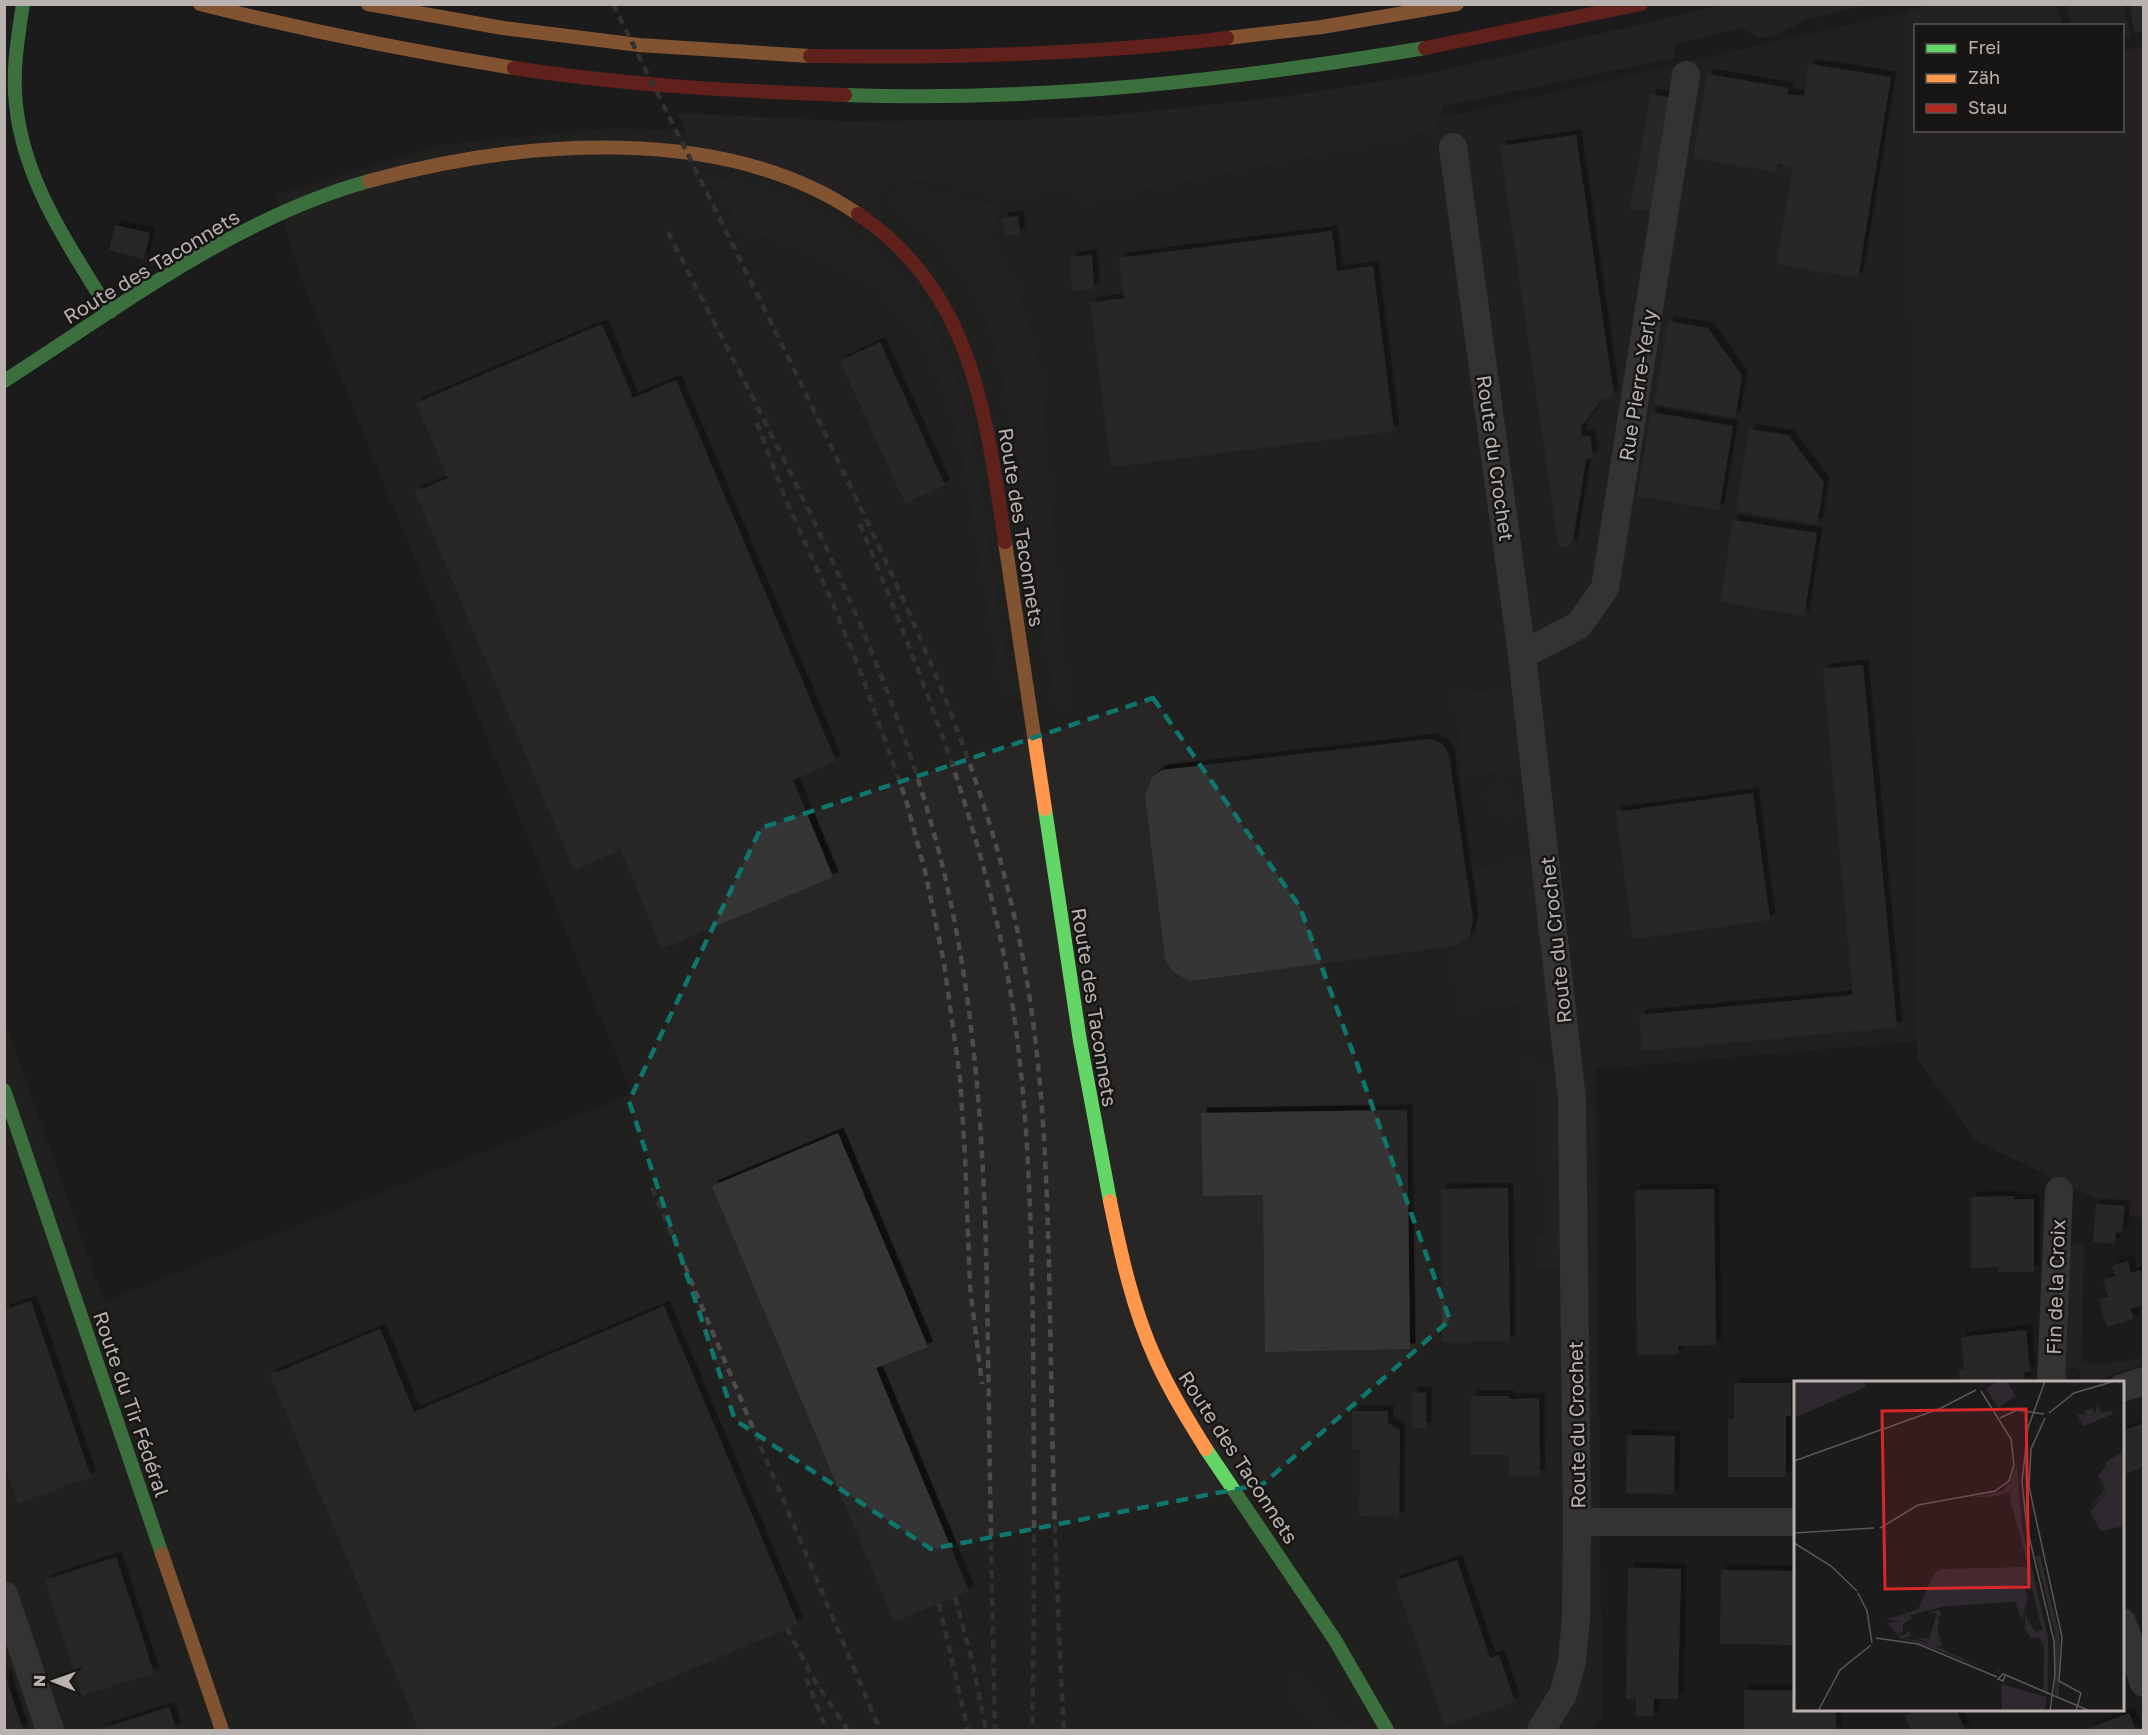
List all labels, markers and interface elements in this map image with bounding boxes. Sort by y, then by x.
legend [1914,24,2124,132]
text: Frei [1968,36,2001,58]
text: Zäh [1968,66,2000,88]
text: Stau [1968,96,2007,118]
street label: Route des Taconnets [59,204,243,328]
street label: Rue Pierre-Yerly [1613,307,1661,463]
street label: Route du Crochet [1472,373,1520,543]
street label: Route des Taconnets [994,426,1050,628]
street label: Route du Crochet [1534,855,1576,1025]
street label: Route des Taconnets [1067,906,1123,1108]
street label: Fin de la Croix [2041,1219,2069,1355]
street label: Route du Tir Fédéral [89,1308,175,1500]
street label: Route du Crochet [1563,1341,1589,1509]
street label: Route des Taconnets [1174,1366,1304,1548]
inset map [1794,1381,2124,1711]
north arrow [24,1651,84,1711]
text: N [29,1674,49,1687]

